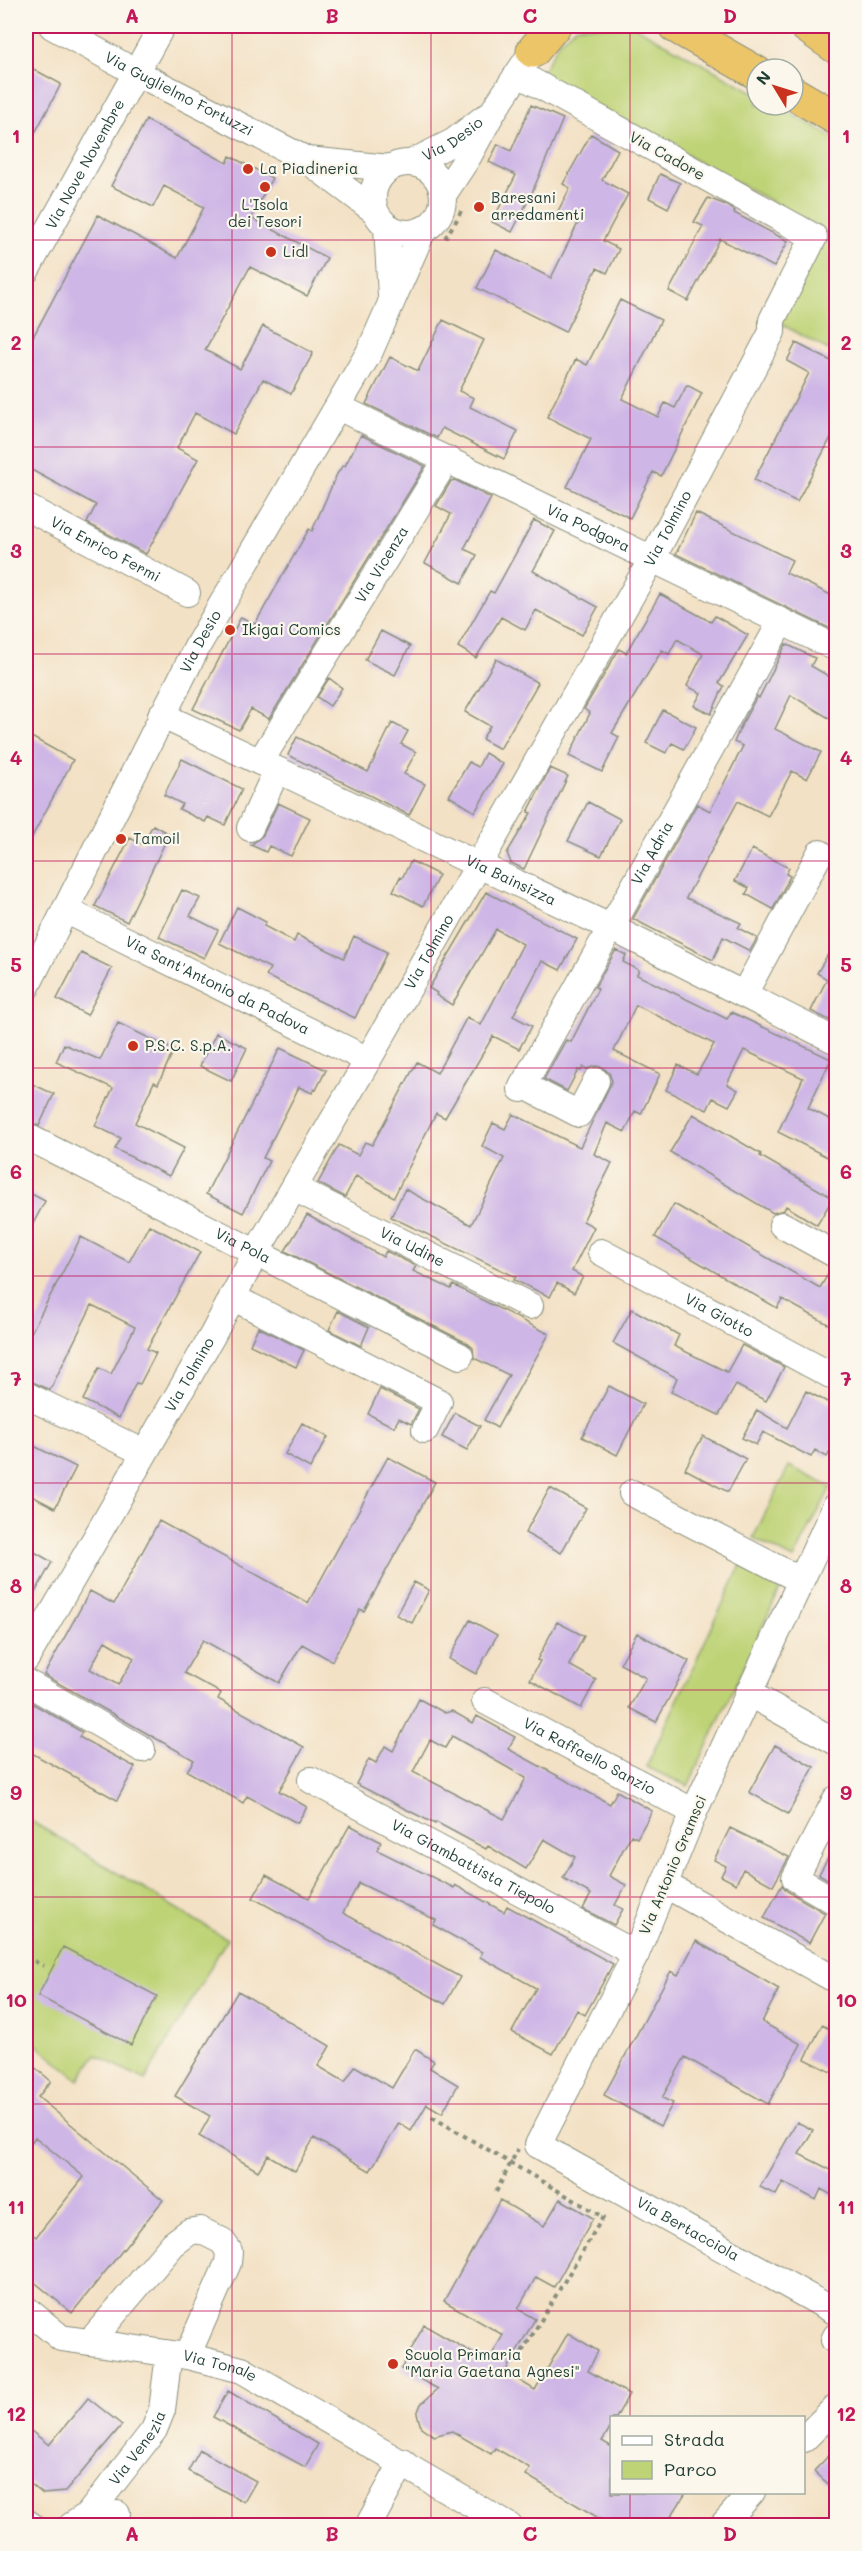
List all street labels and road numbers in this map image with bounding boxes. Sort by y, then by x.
street label: Via Guglielmo Fortuzzi [102,46,257,140]
street label: Via Nove Novembre [40,95,129,233]
street label: Via Desio [418,112,487,165]
street label: Via Cadore [626,126,709,184]
street label: Via Tolmino [639,487,695,570]
street label: Via Podgora [544,498,634,556]
street label: Via Enrico Fermi [47,511,164,586]
street label: Via Vicenza [350,522,412,606]
street label: Via Desio [175,606,225,676]
street label: Via Adria [626,817,677,888]
street label: Via Bainsizza [463,849,560,909]
street label: Via Tolmino [399,910,458,993]
street label: Via Sant'Antonio da Padova [122,930,313,1039]
street label: Via Udine [377,1222,448,1271]
street label: Via Pola [212,1223,274,1267]
street label: Via Giotto [682,1288,758,1341]
street label: Via Tolmino [159,1333,218,1415]
street label: Via Raffaello Sanzio [520,1712,659,1799]
street label: Via Antonio Gramsci [634,1792,711,1937]
street label: Via Giambattista Tiepolo [388,1814,559,1918]
street label: Via Bertacciola [633,2191,743,2265]
street label: Via Tonale [181,2344,261,2386]
street label: Via Venezia [104,2408,170,2489]

